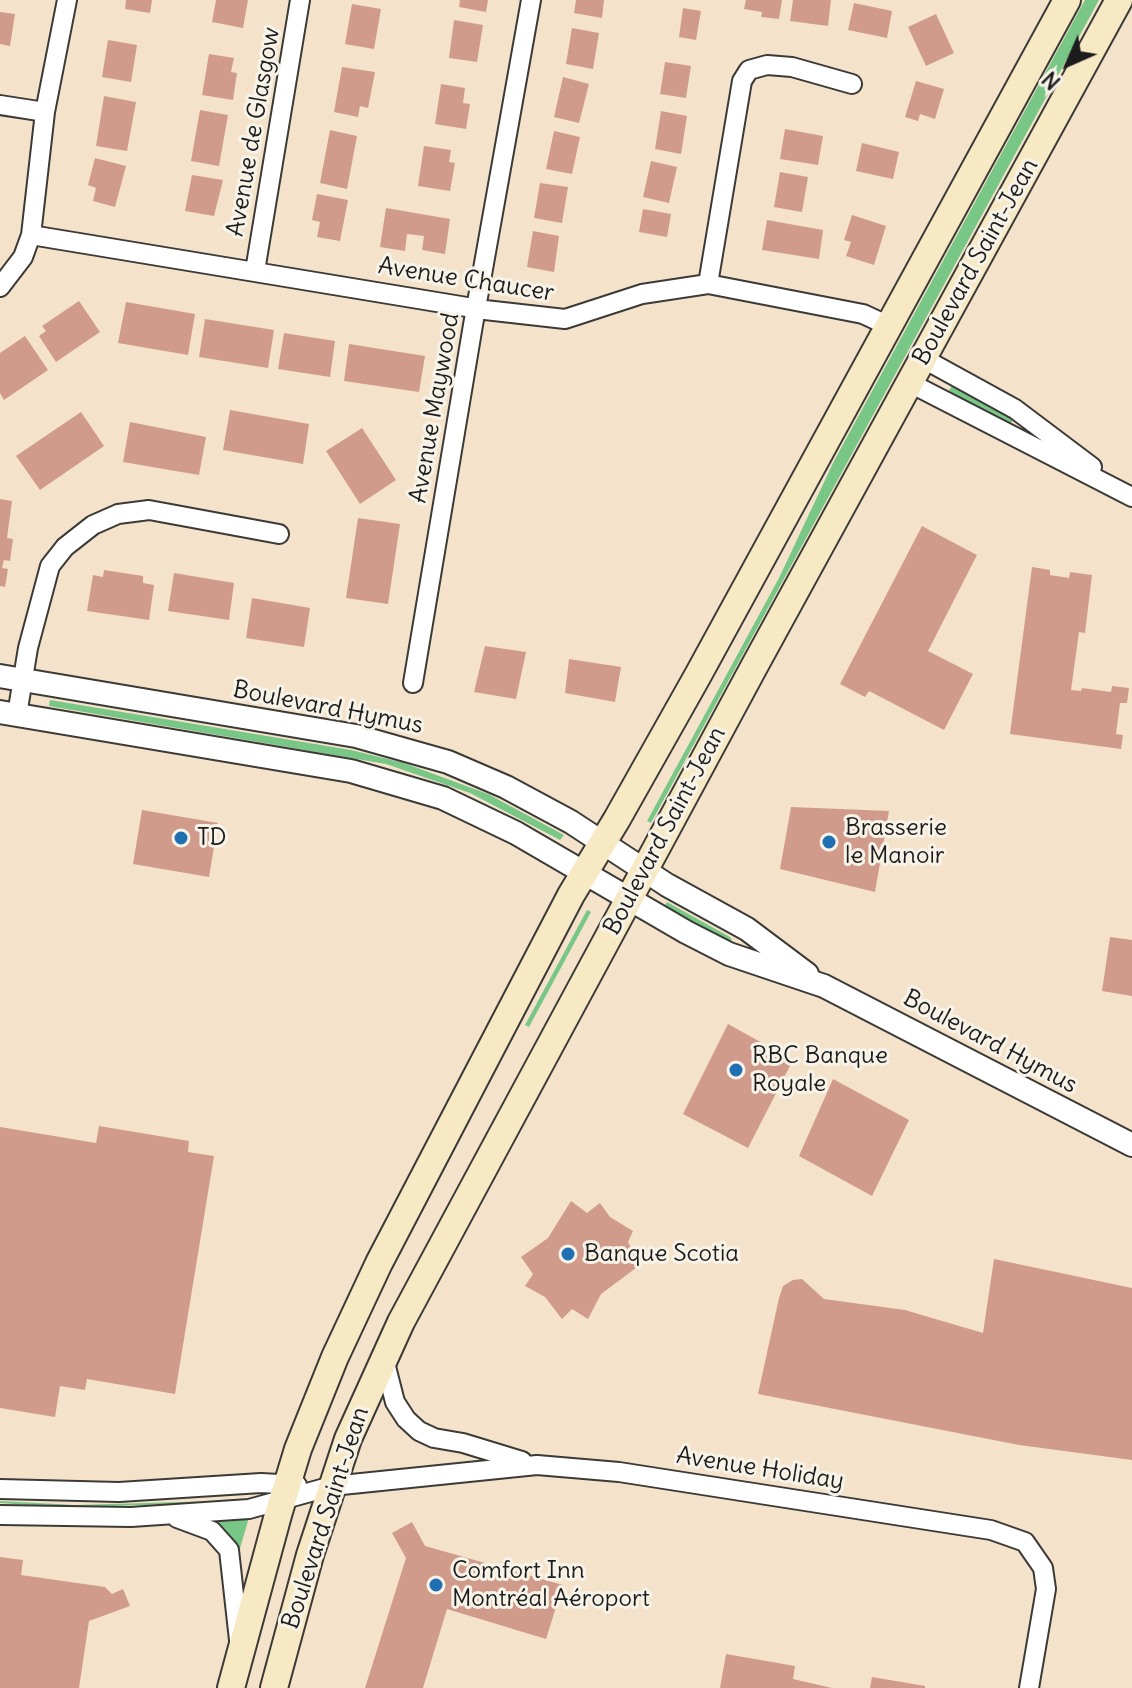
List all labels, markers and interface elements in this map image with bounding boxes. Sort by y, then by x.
north arrow [1028,24,1108,104]
street label: Avenue de Glasgow [221,25,287,239]
text: N [1036,66,1066,96]
street label: Boulevard Saint-Jean [907,154,1045,370]
street label: Avenue Chaucer [376,252,556,308]
street label: Avenue Maywood [404,311,466,505]
street label: Boulevard Hymus [231,675,425,741]
street label: Boulevard Saint-Jean [598,722,732,940]
place label: Brasserie le Manoir [845,814,947,870]
place label: TD [197,824,227,852]
marker: TD [172,829,190,847]
marker: Brasserie le Manoir [820,833,838,851]
street label: Boulevard Hymus [898,984,1082,1100]
place label: RBC Banque Royale [752,1042,888,1098]
marker: RBC Banque Royale [727,1061,745,1079]
place label: Banque Scotia [584,1240,739,1268]
marker: Banque Scotia [559,1245,577,1263]
street label: Boulevard Saint-Jean [277,1403,375,1633]
street label: Avenue Holiday [674,1442,846,1496]
place label: Comfort Inn Montréal Aéroport [452,1557,650,1613]
marker: Comfort Inn Montréal Aéroport [427,1576,445,1594]

